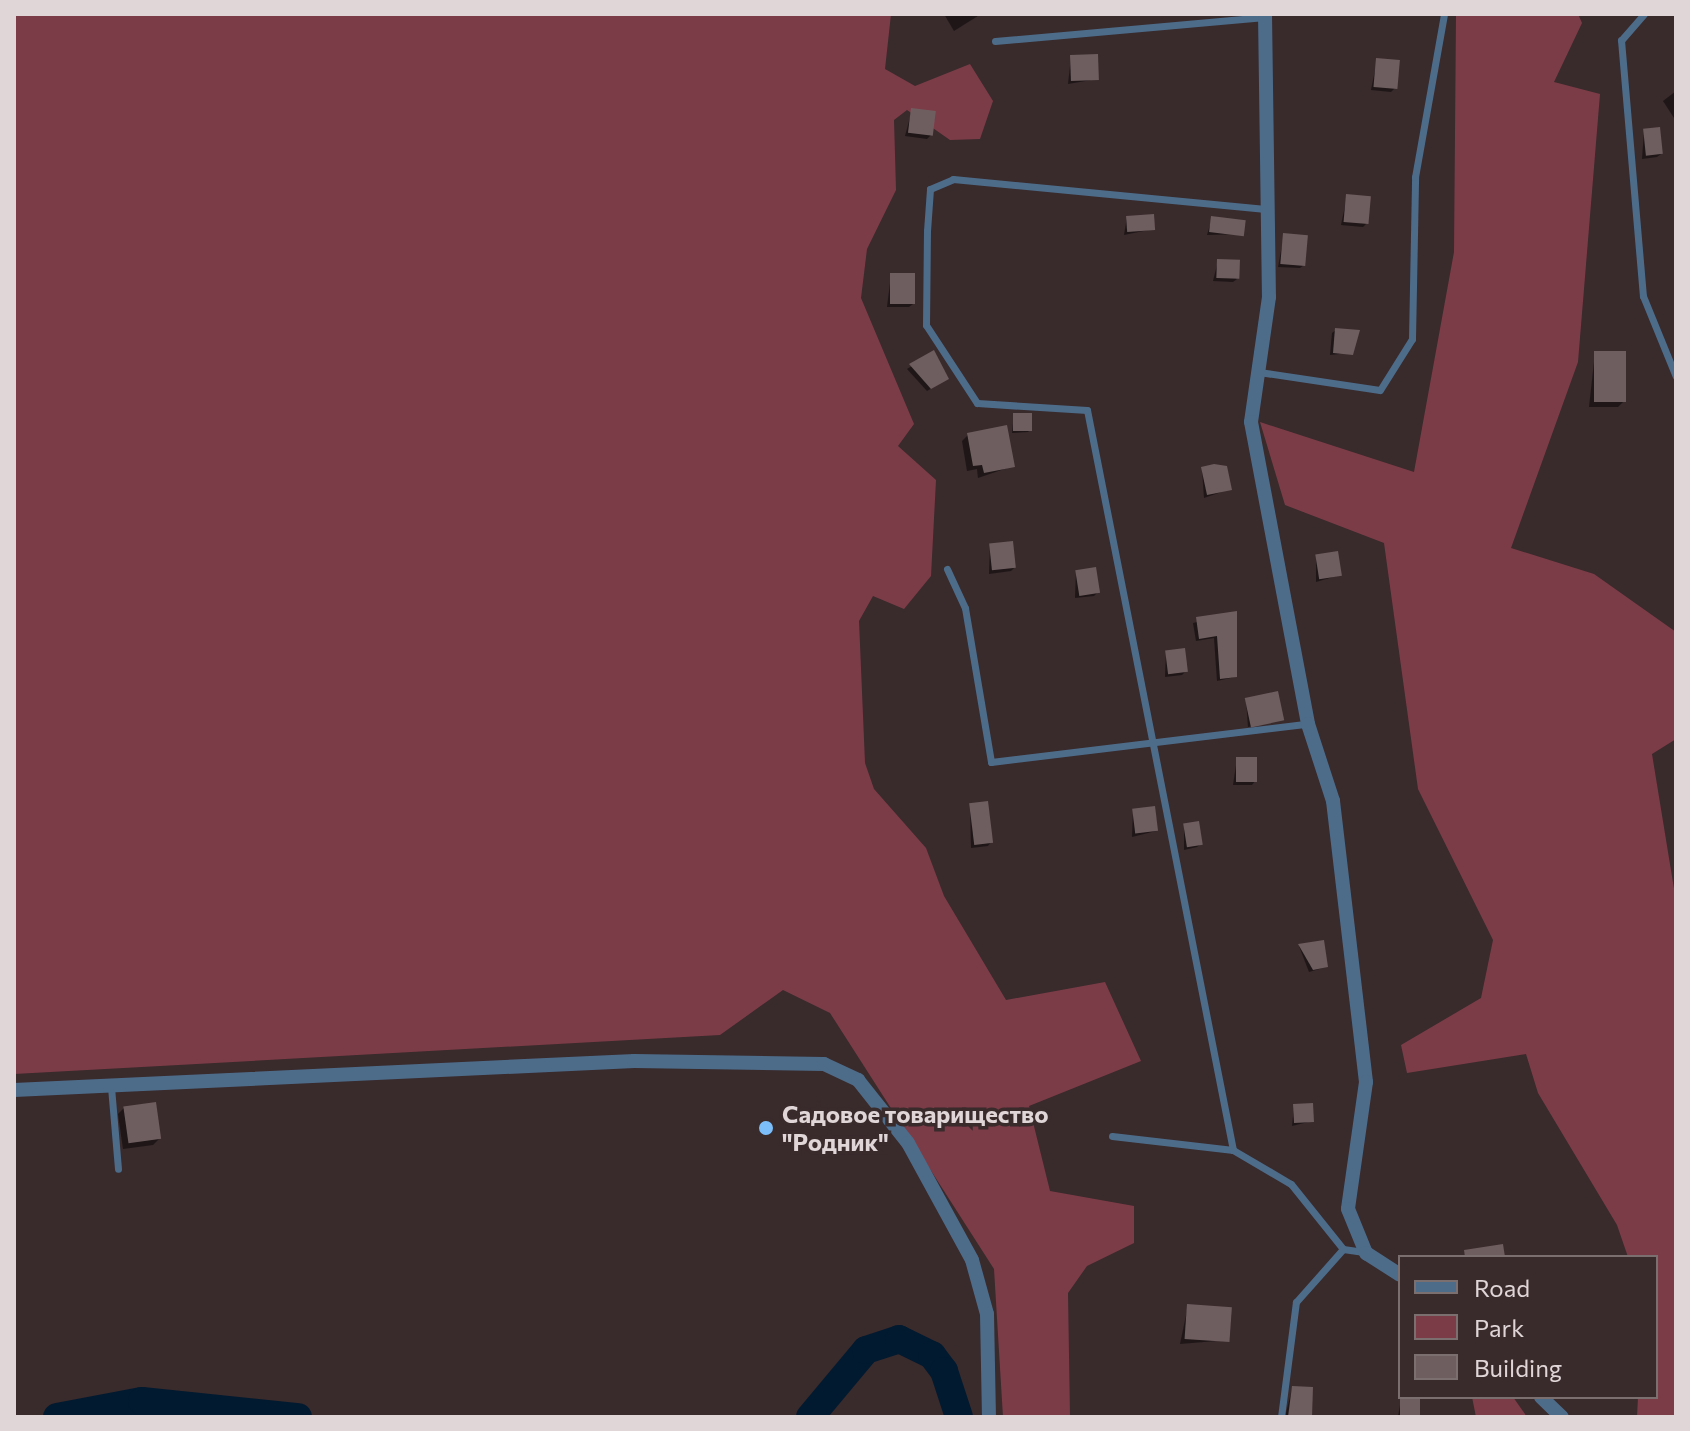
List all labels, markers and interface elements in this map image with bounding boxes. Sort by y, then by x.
place label: Садовое товарищество "Родник" [782,1100,1049,1156]
marker: Садовое товарищество "Родник" [757,1119,775,1137]
legend [1398,1255,1658,1399]
text: Road [1474,1273,1530,1302]
text: Park [1474,1313,1524,1342]
text: Building [1474,1353,1562,1382]

